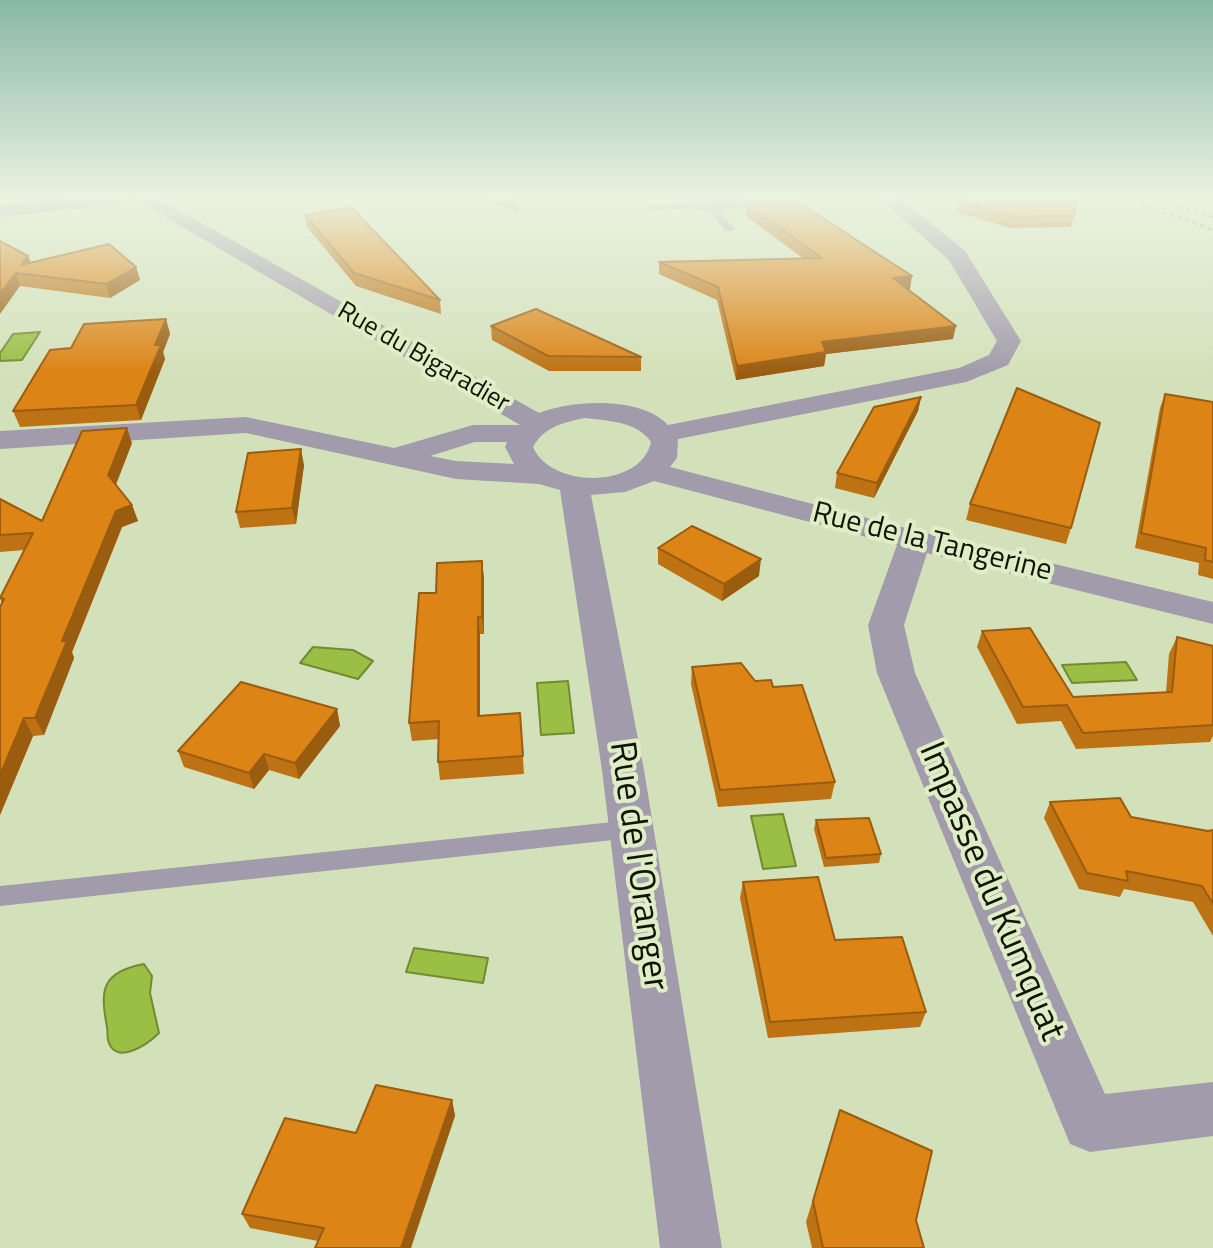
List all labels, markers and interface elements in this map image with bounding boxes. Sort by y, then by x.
street label: Rue du Bigaradier [331,296,515,420]
street label: Rue de la Tangerine [809,496,1055,590]
street label: Impasse du Kumquat [908,736,1072,1048]
street label: Rue de l'Oranger [598,739,676,993]

